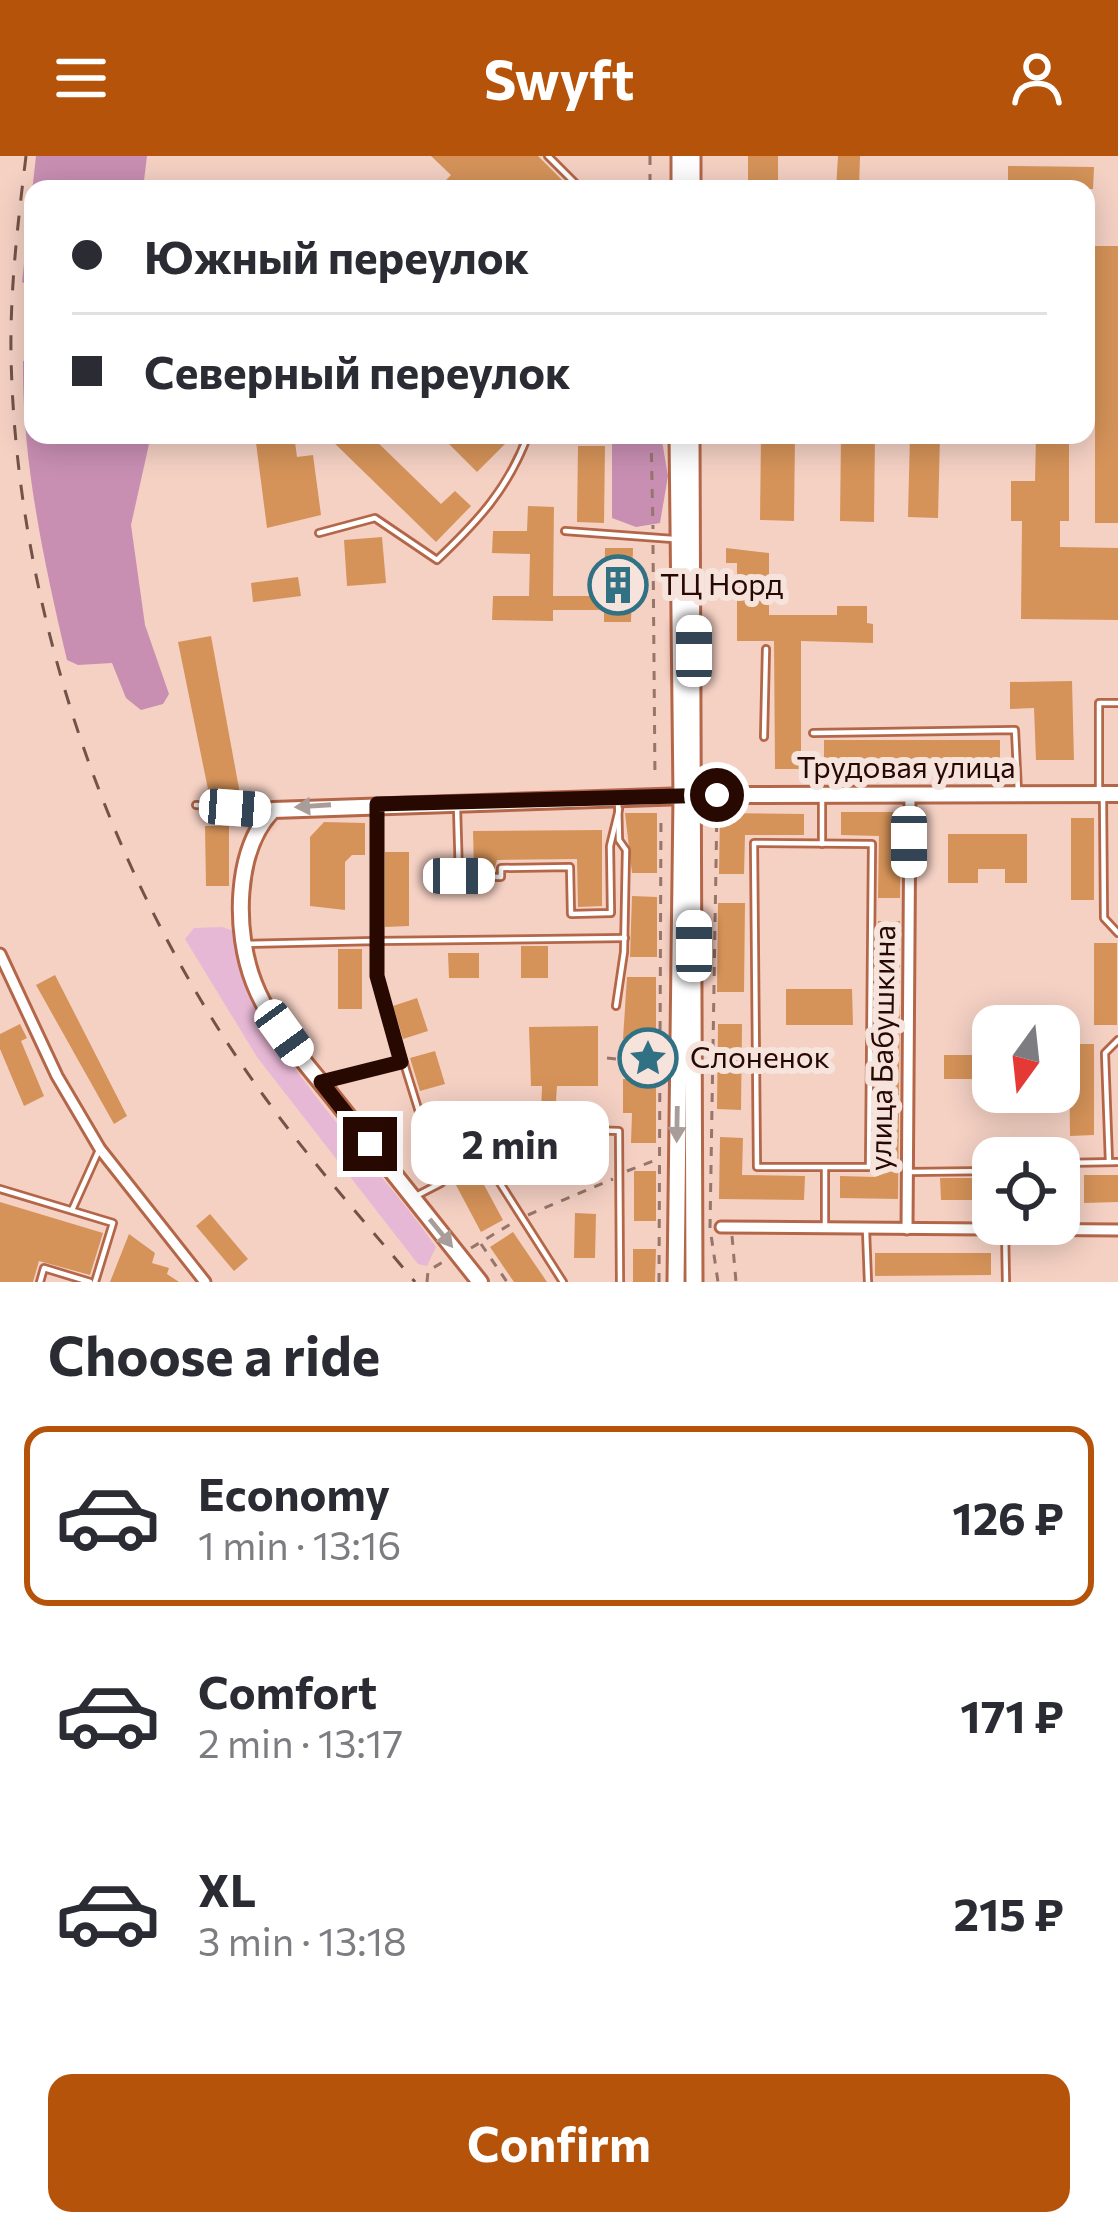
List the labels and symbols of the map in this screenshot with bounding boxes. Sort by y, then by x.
building icon: ТЦ Норд [587,554,649,616]
place label: ТЦ Норд [660,564,783,601]
car [676,615,712,687]
street label: Трудовая улица [797,747,1015,784]
route start [690,768,744,822]
car [198,788,272,828]
one-way arrow [294,797,331,816]
car [891,806,927,878]
car [423,858,495,894]
car [676,910,712,982]
street label: улица Бабушкина [860,925,901,1171]
car [248,993,320,1073]
north arrow [972,1005,1080,1113]
place icon: Слоненок [617,1027,679,1089]
place label: Слоненок [690,1037,830,1074]
callout: 2 min [412,1102,610,1186]
one-way arrow [667,1106,686,1144]
route end [343,1117,397,1171]
one-way arrow [428,1217,453,1248]

